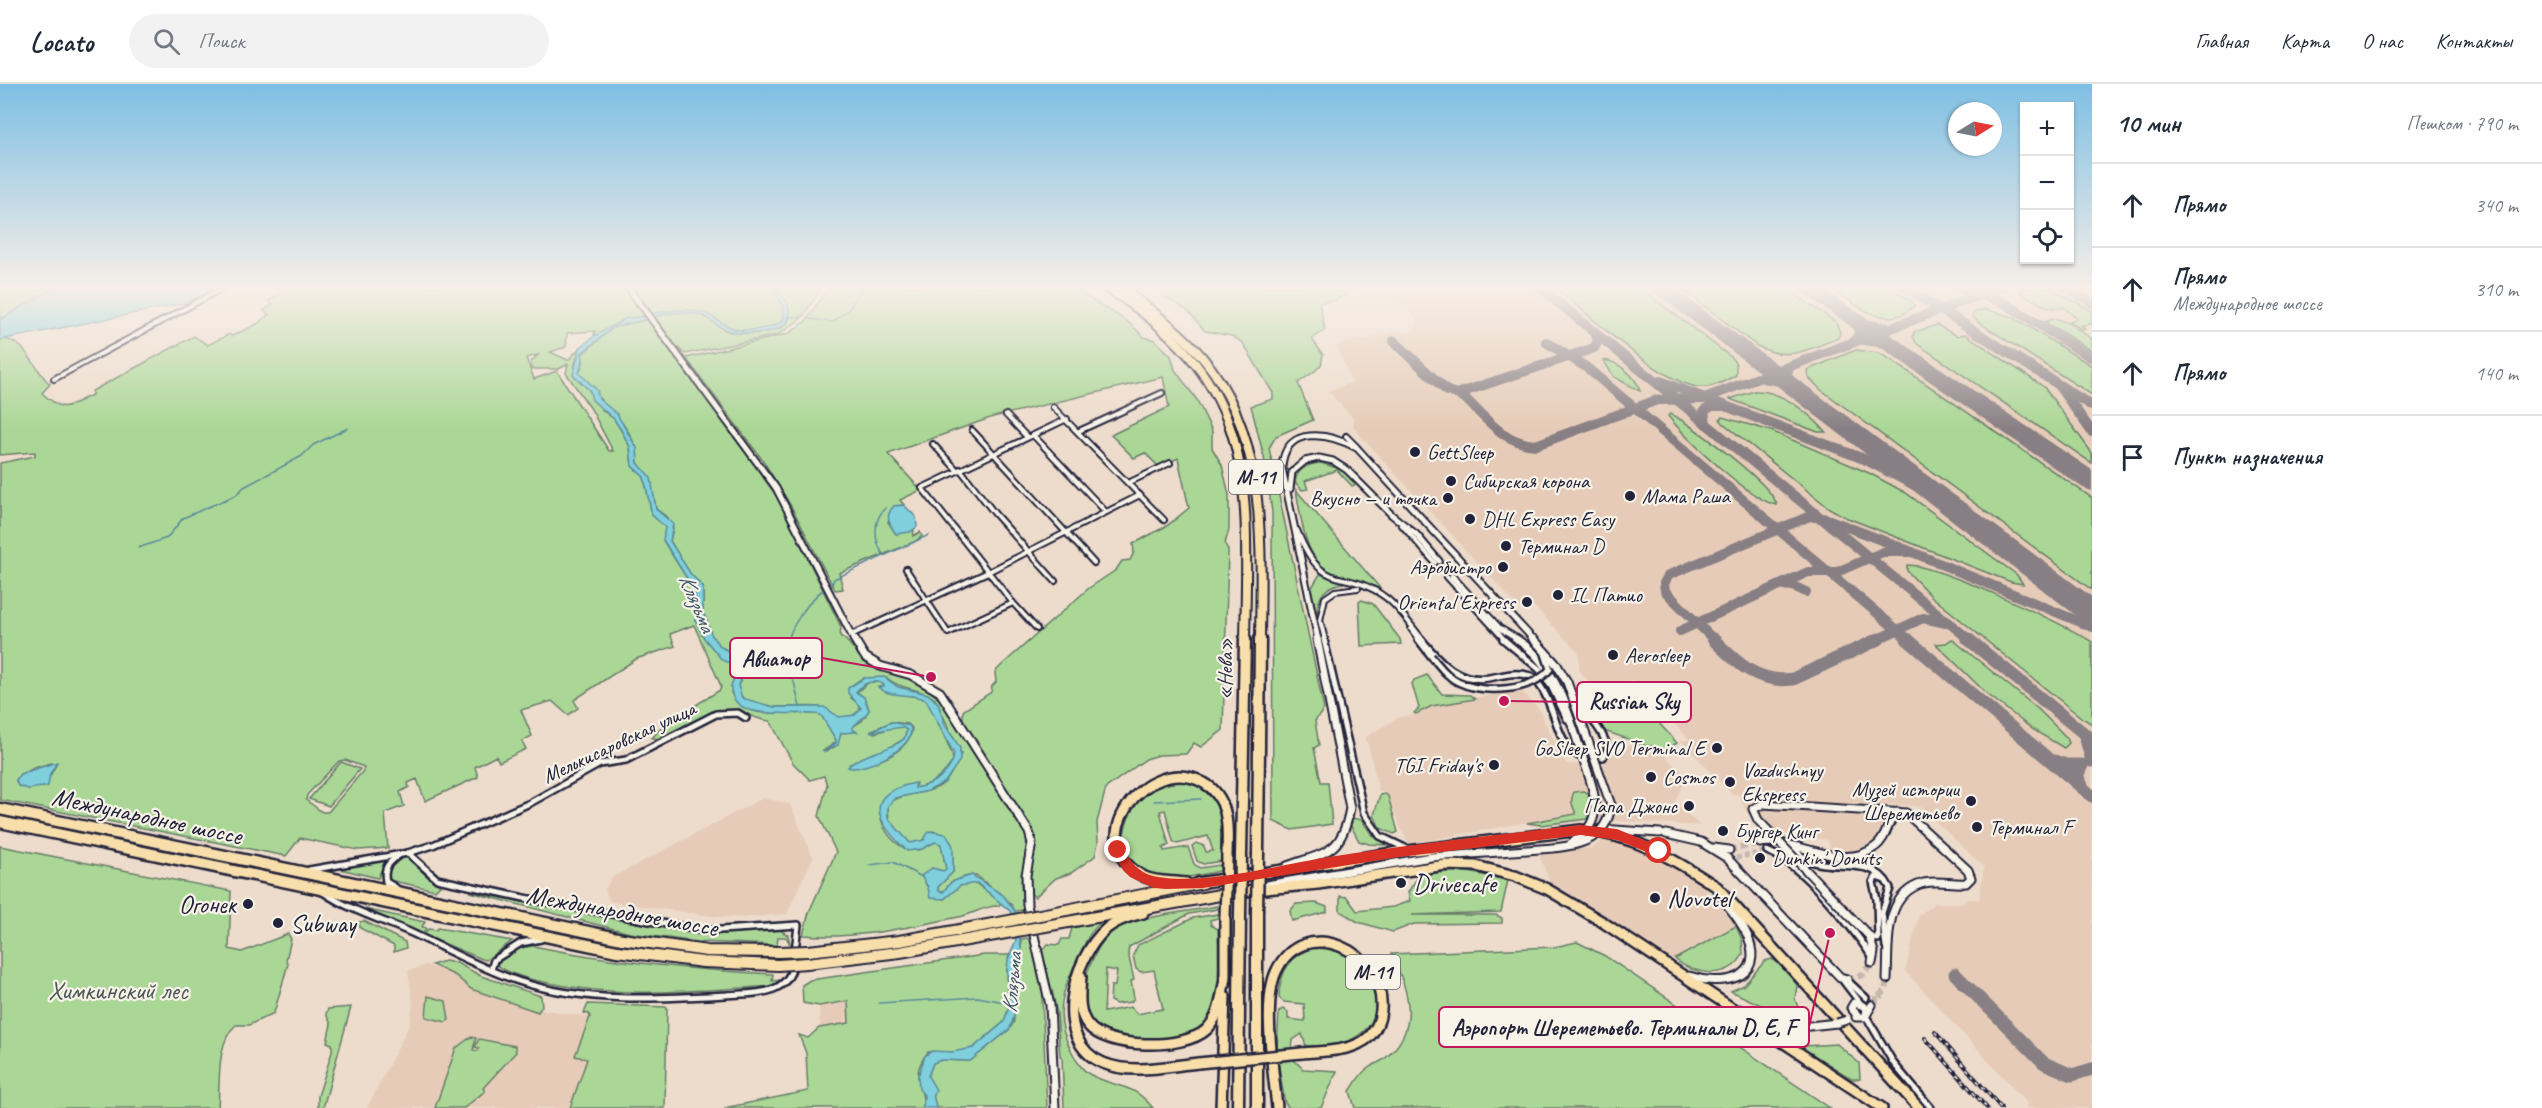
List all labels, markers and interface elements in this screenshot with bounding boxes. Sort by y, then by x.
search box [129,14,549,68]
text: Locato [30,24,93,59]
icon: search [150,25,183,58]
text: Поиск [198,27,245,55]
text: Главная [2195,28,2248,54]
text: Карта [2281,28,2329,54]
text: О нас [2362,28,2403,54]
text: Контакты [2436,28,2512,54]
north arrow [1948,102,2002,156]
map controls [2020,102,2074,264]
button: + [2020,102,2074,156]
text: 10 мин [2116,107,2181,140]
text: Пешком · 790 m [2406,111,2518,136]
button: − [2020,156,2074,210]
icon: ahead [2116,189,2149,222]
text: Прямо [2173,191,2225,219]
text: 340 m [2475,193,2518,218]
button: locate [2020,210,2074,264]
text: Прямо [2173,263,2225,291]
icon: ahead [2116,273,2149,306]
text: 310 m [2475,277,2518,302]
text: Международное шоссе [2173,291,2322,316]
icon: ahead [2116,357,2149,390]
text: Прямо [2173,359,2225,387]
text: 140 m [2475,361,2518,386]
place label: GettSleep [1427,439,1494,465]
icon: arrive [2116,441,2149,474]
text: Пункт назначения [2173,443,2322,471]
marker: GettSleep [1408,445,1422,459]
road number: М-11 [1229,460,1283,494]
place label: Сибирская корона [1463,468,1591,494]
marker: Сибирская корона [1444,474,1458,488]
place label: Мама Раша [1642,483,1732,509]
place label: Вкусно — и точка [1310,485,1438,511]
marker: Мама Раша [1623,489,1637,503]
marker: Вкусно — и точка [1441,491,1455,505]
place label: DHL Express Easy [1482,506,1616,532]
marker: DHL Express Easy [1463,512,1477,526]
place label: Терминал D [1518,533,1605,559]
marker: Терминал D [1499,539,1513,553]
place label: Аэробистро [1410,554,1493,580]
marker: Аэробистро [1496,560,1510,574]
water label: Клязьма [672,570,722,638]
place label: IL Патио [1570,582,1644,608]
marker: IL Патио [1551,588,1565,602]
place label: Oriental Express [1398,589,1517,615]
marker: Oriental Express [1520,595,1534,609]
callout: Авиатор [730,638,822,678]
street label: «Нева» [1211,638,1239,700]
place label: Aerosleep [1625,642,1691,668]
text: Авиатор [742,645,812,673]
marker: Aerosleep [1606,648,1620,662]
callout: Russian Sky [1577,682,1691,722]
text: Russian Sky [1589,688,1682,716]
street label: Мелькисаровская улица [538,694,702,789]
place label: GoSleep SVO Terminal E [1534,735,1708,761]
marker: GoSleep SVO Terminal E [1710,741,1724,755]
place label: TGI Friday's [1394,752,1484,778]
place label: Vozdushnyy Ekspress [1742,757,1824,807]
marker: TGI Friday's [1487,758,1501,772]
place label: Cosmos [1663,764,1717,790]
marker: Cosmos [1644,770,1658,784]
marker: Vozdushnyy Ekspress [1723,775,1737,789]
place label: Музей истории Шереметьево [1852,776,1962,826]
street label: Международное шоссе [49,780,247,853]
place label: Папа Джонс [1584,793,1679,819]
marker: Музей истории Шереметьево [1964,794,1978,808]
marker: Папа Джонс [1682,799,1696,813]
place label: Терминал F [1989,814,2076,840]
place label: Бургер Кинг [1735,818,1820,844]
marker: Терминал F [1970,820,1984,834]
marker: Бургер Кинг [1716,824,1730,838]
route end [1104,836,1130,862]
route start [1645,837,1671,863]
place label: Dunkin' Donuts [1772,845,1883,871]
marker: Dunkin' Donuts [1753,851,1767,865]
place label: Drivecafe [1413,867,1499,900]
marker: Drivecafe [1394,876,1408,890]
street label: Международное шоссе [524,878,722,944]
place label: Novotel [1667,882,1736,915]
place label: Огонек [179,888,238,921]
marker: Novotel [1648,891,1662,905]
marker: Огонек [241,897,255,911]
place label: Subway [290,907,358,940]
marker: Subway [271,916,285,930]
water label: Клязьма [995,950,1029,1014]
road number: М-11 [1346,955,1400,989]
park label: Химкинский лес [48,974,189,1007]
callout: Аэропорт Шереметьево. Терминалы D, E, F [1439,1007,1809,1047]
text: Аэропорт Шереметьево. Терминалы D, E, F [1452,1014,1801,1042]

